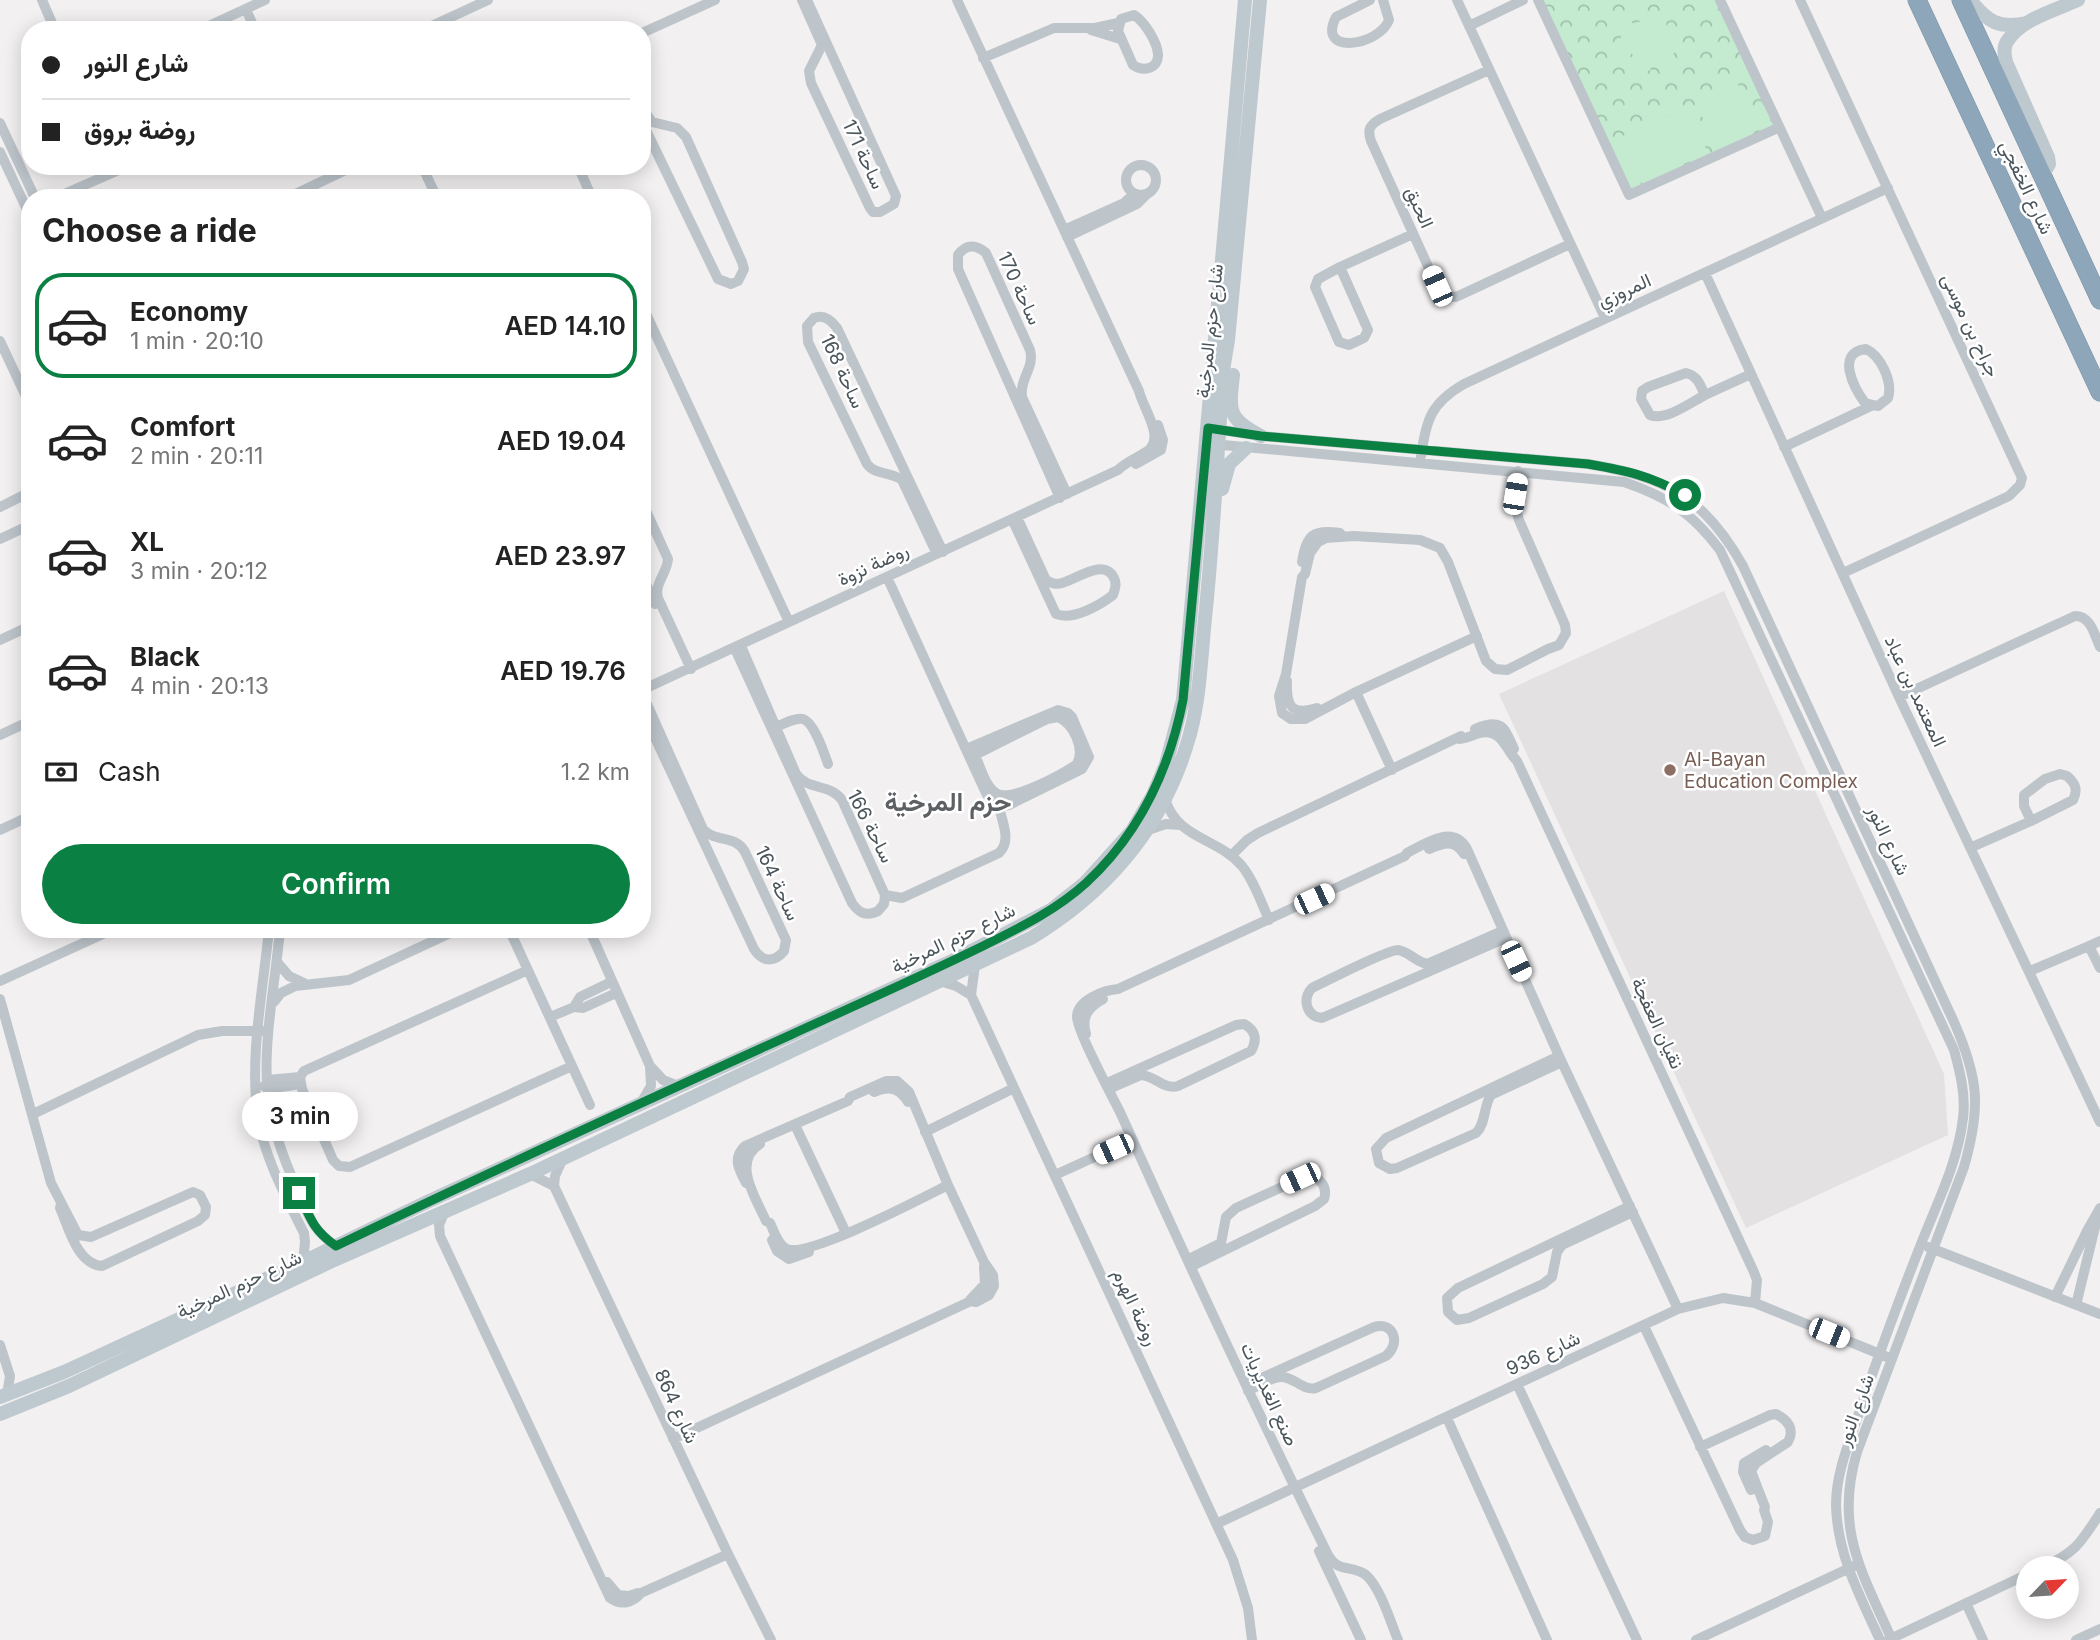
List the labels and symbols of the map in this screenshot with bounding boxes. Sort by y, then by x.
street label: ساحة 171 [837,116,890,193]
street label: شارع الخفجي [1991,137,2058,240]
street label: الحبق [1400,183,1439,231]
street label: ساحة 170 [993,248,1046,328]
street label: شارع حزم المرخية [1191,263,1229,399]
car [1419,263,1456,309]
street label: المروزي [1594,269,1656,316]
street label: جراح بن موسى [1936,270,2005,381]
street label: ساحة 168 [815,330,870,412]
car [1502,472,1529,516]
route start [1669,479,1701,511]
street label: روضة نزوة [834,538,912,591]
street label: المعتمد بن عباد [1880,632,1951,750]
place label: Al-Bayan Education Complex [1684,748,1858,793]
marker: Al-Bayan Education Complex [1662,762,1678,778]
street label: ساحة 166 [842,786,899,867]
district label: حزم المرخية [885,786,1011,819]
street label: شارع النور [1861,801,1915,879]
street label: ساحة 164 [750,842,805,924]
car [1291,881,1338,917]
street label: شارع حزم المرخية [888,899,1019,979]
car [1498,938,1535,984]
street label: نقيان العفجة [1626,974,1689,1072]
callout: 3 min [241,1092,357,1140]
car [1090,1131,1137,1167]
car [1277,1160,1324,1196]
route end [283,1177,315,1209]
street label: شارع حزم المرخية [173,1246,306,1324]
street label: روضة الهرم [1107,1265,1163,1350]
car [1806,1315,1853,1351]
street label: شارع 936 [1503,1326,1584,1381]
street label: صنع الغديريات [1234,1339,1303,1450]
street label: شارع 864 [648,1365,704,1447]
street label: شارع النور [1832,1371,1880,1451]
north arrow [2016,1556,2079,1619]

